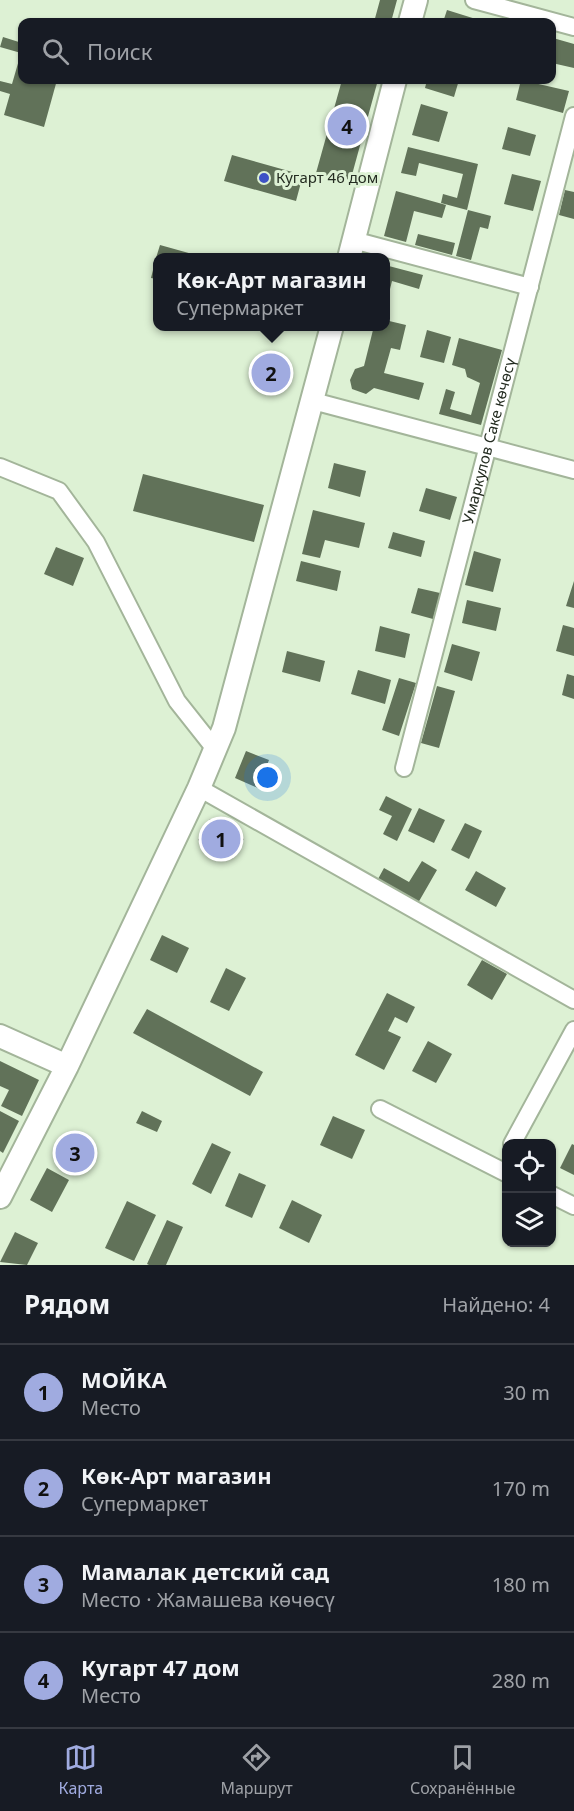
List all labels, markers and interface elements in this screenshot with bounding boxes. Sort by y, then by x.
search box [18,18,556,84]
icon: search [39,35,72,68]
text: Поиск [87,36,152,66]
pin: 4 [328,104,366,148]
place label: Кугарт 46 дом [276,167,378,187]
marker: Кугарт 46 дом [257,171,271,185]
popup [153,253,390,331]
text: Көк-Арт магазин [176,264,367,294]
text: Супермаркет [176,294,303,321]
pin: 2 [252,350,290,395]
street label: Умаркулов Саке көчөсү [457,355,520,526]
your location [253,763,282,792]
pin: 1 [202,816,240,862]
pin: 3 [56,1130,94,1176]
map controls [502,1139,556,1247]
button: locate [502,1139,556,1193]
button: layers [502,1193,556,1247]
text: Рядом [24,1286,110,1322]
text: Найдено: 4 [442,1291,550,1318]
text: МОЙКА [81,1364,167,1394]
text: 1 [38,1379,49,1406]
text: 30 m [503,1379,550,1406]
text: Место [81,1394,141,1421]
text: Көк-Арт магазин [81,1460,272,1490]
text: 2 [38,1475,49,1502]
text: 170 m [492,1475,550,1502]
text: Супермаркет [81,1490,208,1517]
text: Мамалак детский сад [81,1556,329,1586]
text: 3 [38,1571,49,1598]
text: 180 m [492,1571,550,1598]
text: Место · Жамашева көчөсү [81,1586,335,1613]
text: Кугарт 47 дом [81,1652,240,1682]
text: 4 [38,1667,49,1694]
text: 280 m [492,1667,550,1694]
text: Место [81,1682,141,1709]
tab: Карта [59,1741,103,1799]
tab: Маршрут [220,1741,293,1799]
tab: Сохранённые [410,1741,515,1799]

